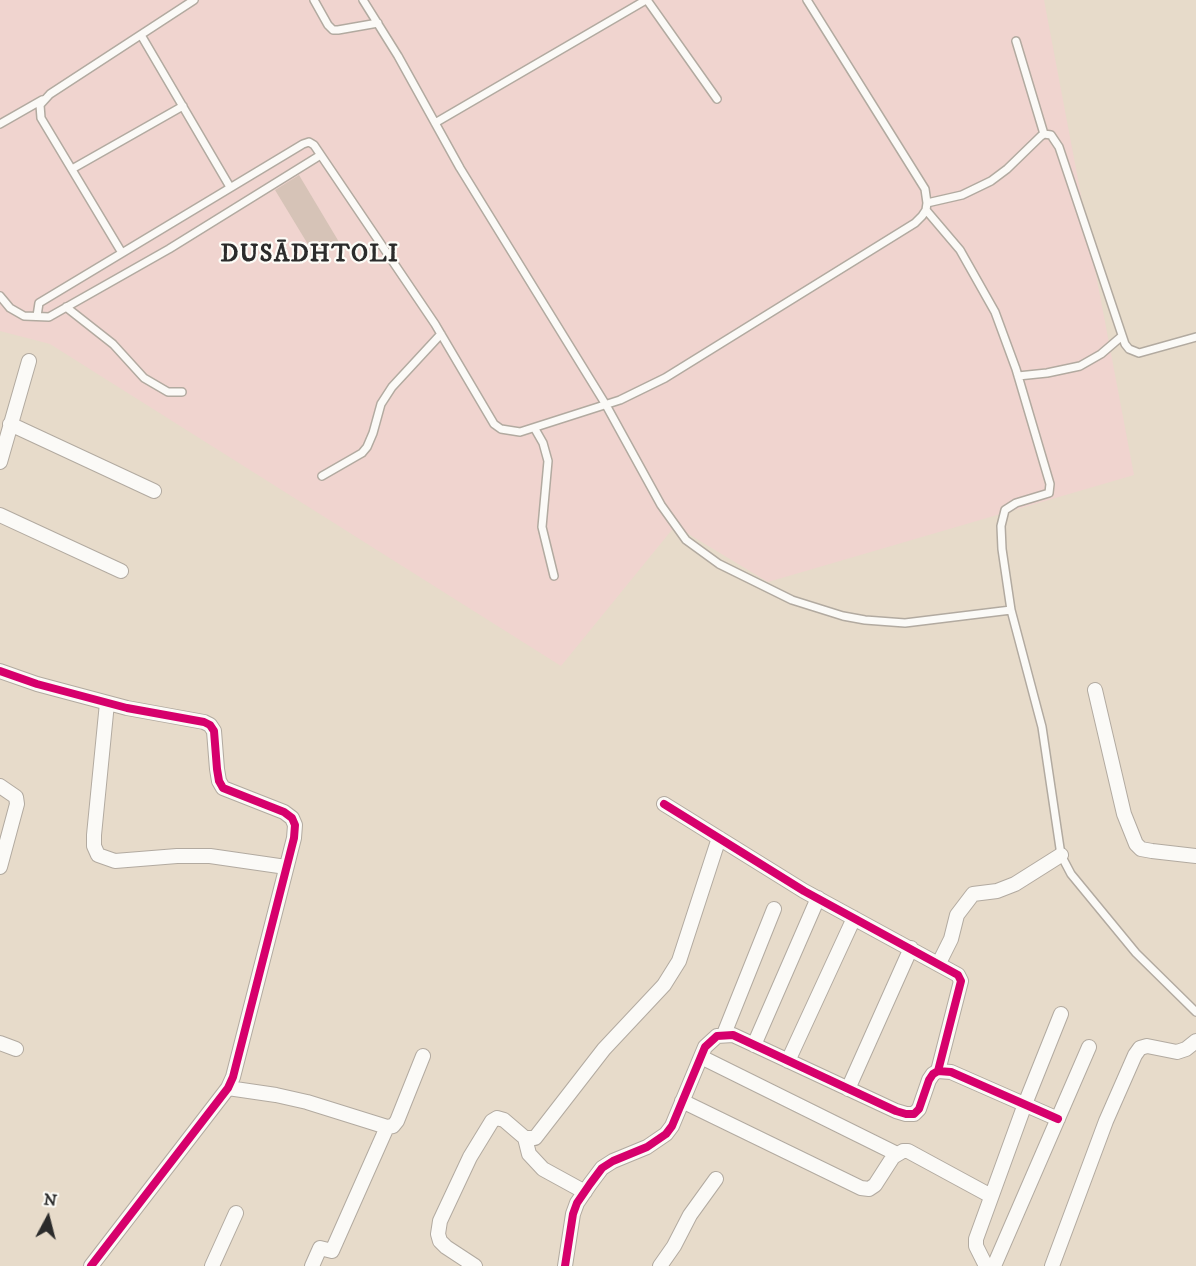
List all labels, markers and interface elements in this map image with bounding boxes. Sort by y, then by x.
district label: DUSĀDHTOLI [220,242,400,270]
north arrow [18,1188,78,1248]
text: N [42,1189,58,1211]

